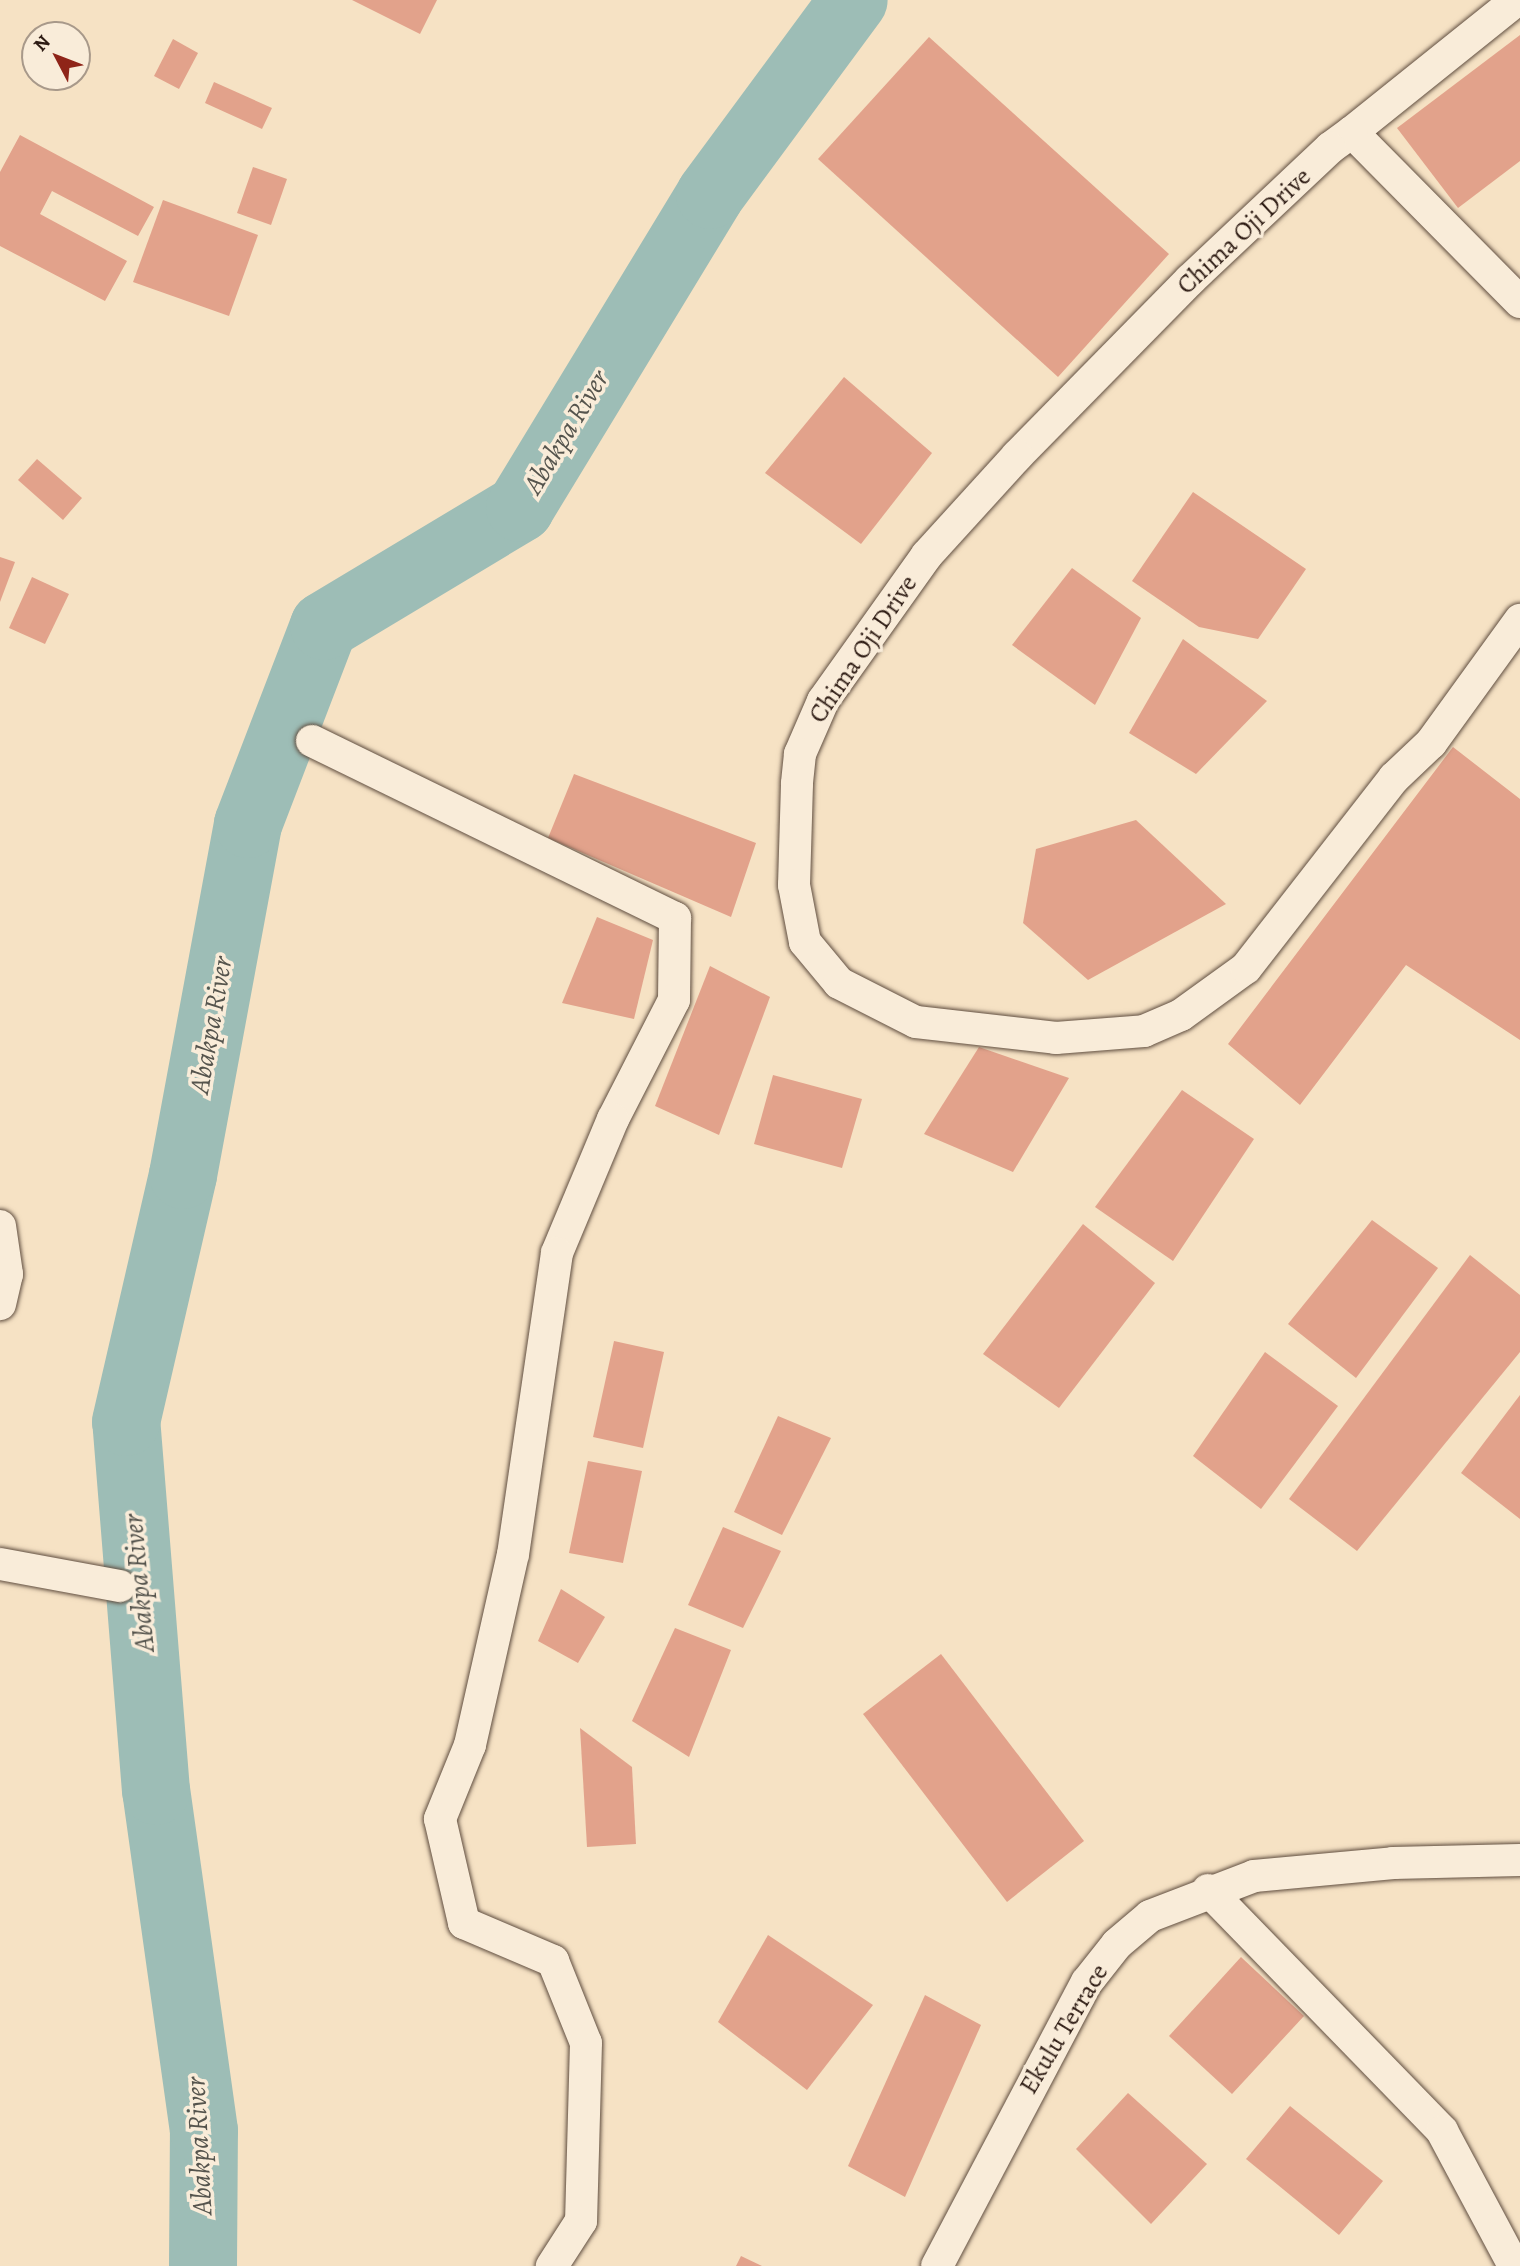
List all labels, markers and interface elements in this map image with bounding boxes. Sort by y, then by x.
north arrow [21,21,91,91]
text: N [28,29,56,57]
street label: Chima Oji Drive [1171,161,1317,301]
water label: Abakpa River [516,364,616,500]
street label: Chima Oji Drive [802,569,924,729]
water label: Abakpa River [182,954,240,1096]
water label: Abakpa River [116,1513,162,1653]
street label: Ekulu Terrace [1013,1958,1115,2100]
water label: Abakpa River [179,2076,219,2216]

